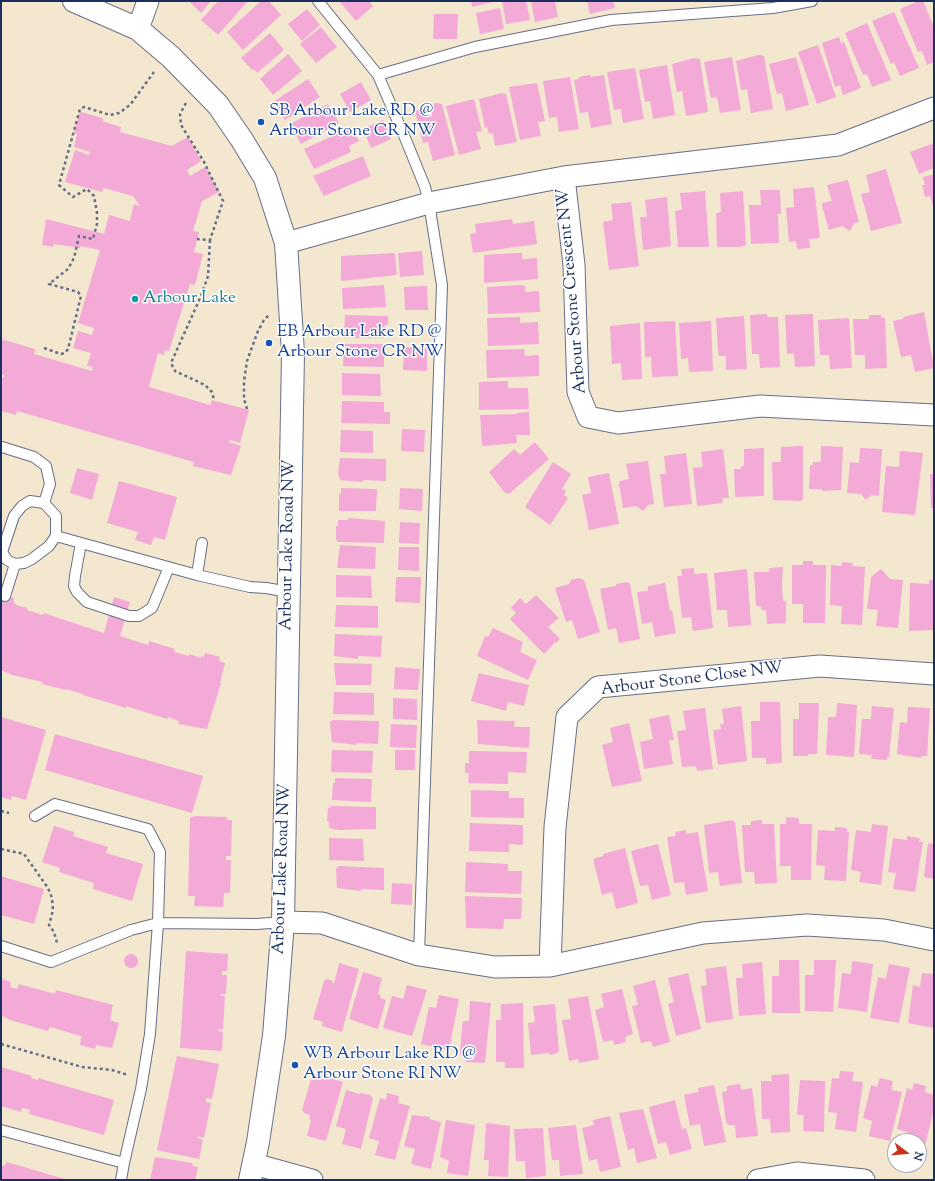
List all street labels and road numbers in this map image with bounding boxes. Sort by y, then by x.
street label: Arbour Stone Crescent NW [554,187,592,395]
street label: Arbour Lake Road NW [277,459,301,631]
street label: Arbour Stone Close NW [600,659,784,701]
street label: Arbour Lake Road NW [270,783,296,955]

